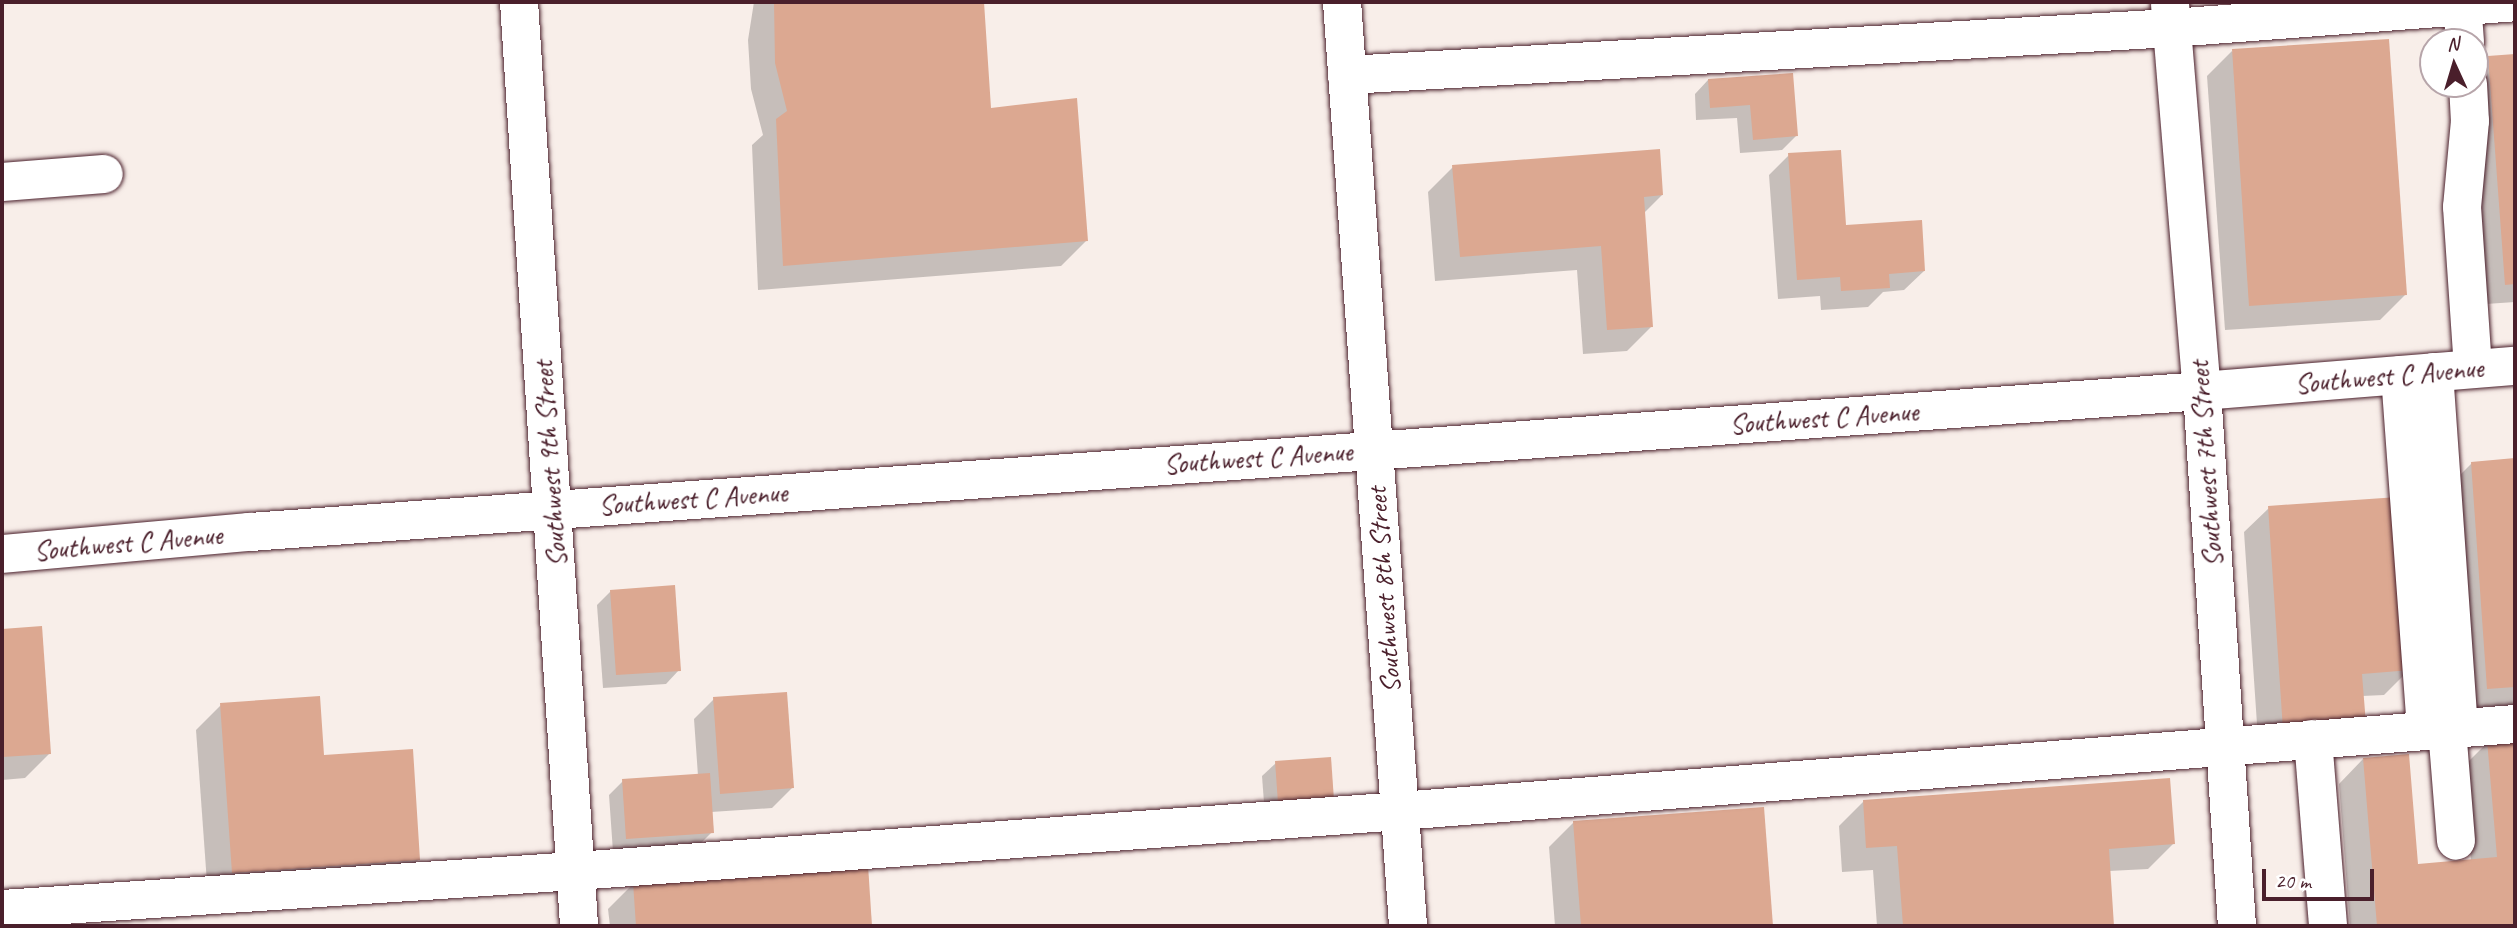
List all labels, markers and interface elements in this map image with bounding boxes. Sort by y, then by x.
north arrow [2419,28,2489,98]
text: N [2446,32,2459,56]
street label: Southwest C Avenue [2293,351,2485,401]
street label: Southwest 9th Street [526,360,574,568]
street label: Southwest 7th Street [2182,360,2230,568]
street label: Southwest C Avenue [1729,395,1919,441]
street label: Southwest C Avenue [1163,435,1353,481]
street label: Southwest C Avenue [598,476,788,522]
street label: Southwest 8th Street [1360,486,1408,694]
street label: Southwest C Avenue [32,518,224,568]
scale bar [2265,855,2377,899]
text: 20 m [2275,868,2311,894]

